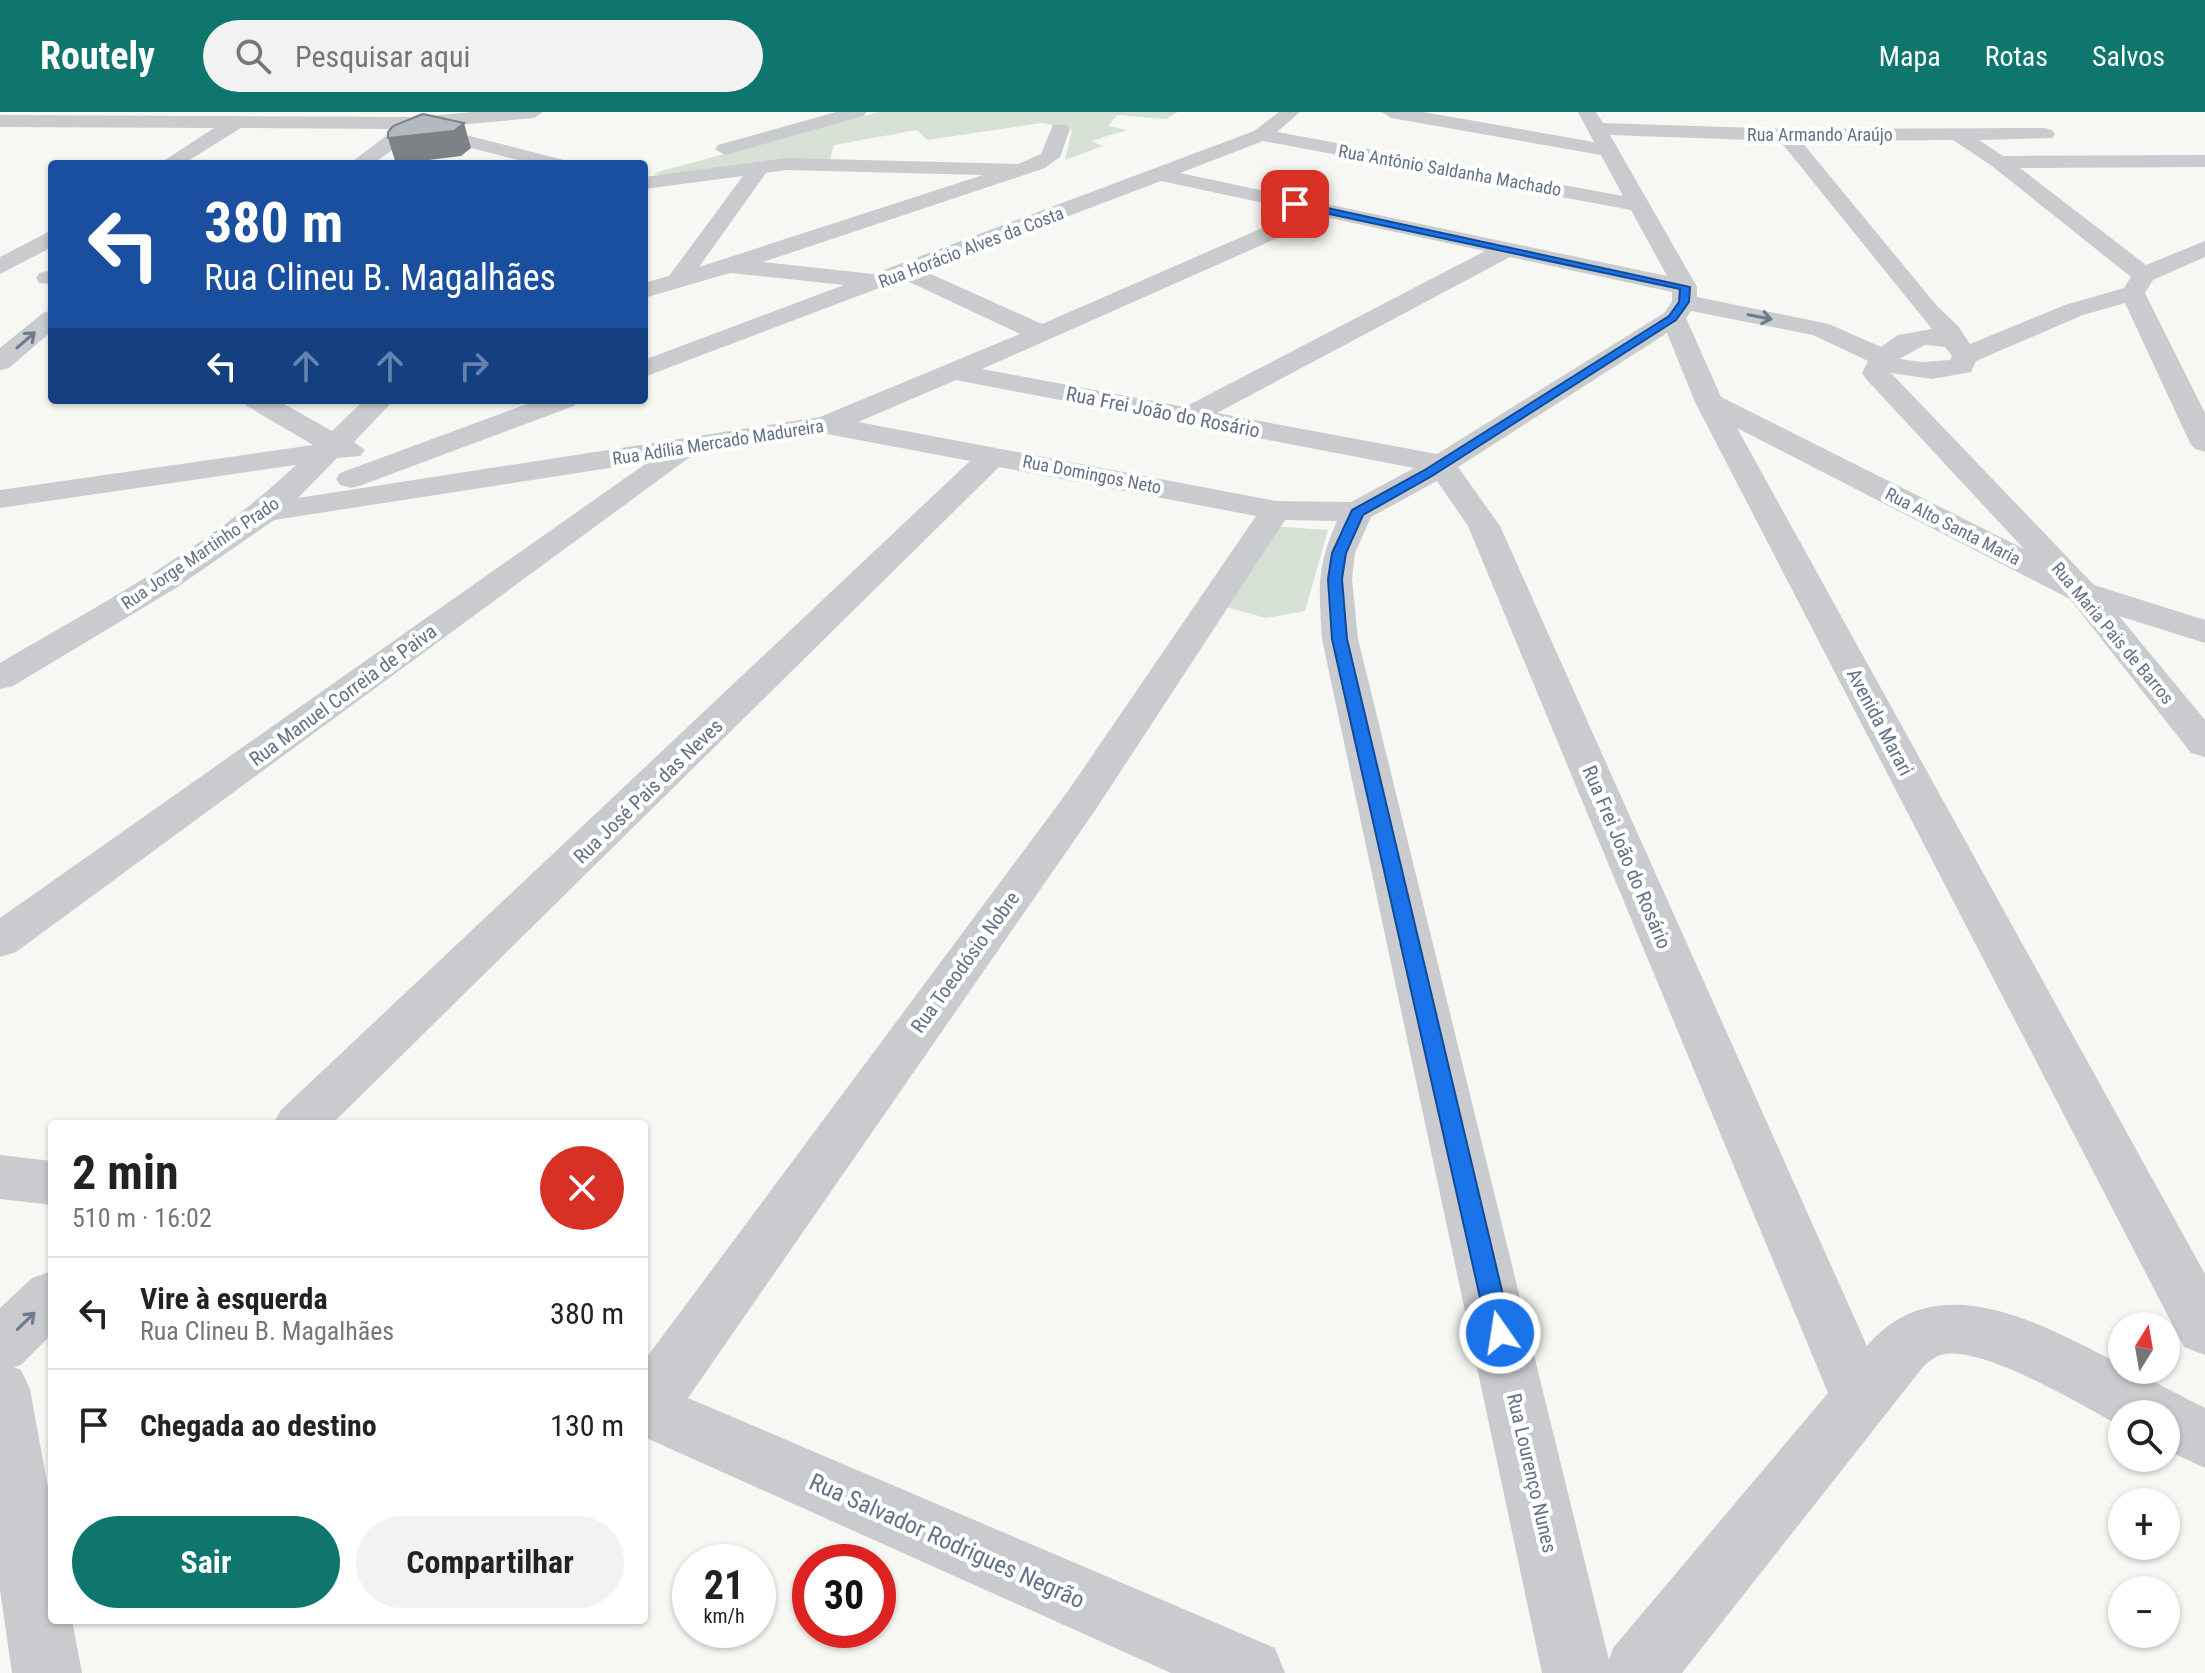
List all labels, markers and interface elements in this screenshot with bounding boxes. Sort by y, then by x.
search box [203,20,763,92]
text: Routely [40,34,155,78]
icon: search [231,34,275,78]
text: Pesquisar aqui [295,39,470,74]
text: Mapa [1879,40,1941,73]
text: Rotas [1985,40,2048,73]
text: Salvos [2092,40,2165,73]
street label: Rua Armando Araújo [1747,124,1893,145]
street label: Rua Antônio Saldanha Machado [1337,140,1563,200]
pin [1261,170,1329,238]
icon: arrive [1273,182,1317,226]
text: 380 m [204,190,343,256]
icon: left [72,192,176,296]
street label: Rua Horácio Alves da Costa [875,202,1067,292]
text: Rua Clineu B. Magalhães [204,257,556,299]
one-way arrow [1747,310,1773,325]
one-way arrow [15,331,36,349]
icon: left [200,344,244,388]
icon: ahead [284,344,328,388]
icon: ahead [368,344,412,388]
icon: right [452,344,496,388]
street label: Rua Frei João do Rosário [1064,381,1262,443]
street label: Rua Adília Mercado Madureira [611,415,825,469]
street label: Rua Domingos Neto [1021,450,1163,498]
street label: Rua Alto Santa Maria [1882,483,2024,569]
street label: Rua Jorge Martinho Prado [117,492,283,614]
street label: Rua Maria Pais de Barros [2048,558,2178,708]
street label: Rua Manuel Correia de Paiva [245,619,441,771]
street label: Avenida Marari [1842,664,1918,780]
street label: Rua José Pais das Neves [568,714,728,868]
street label: Rua Frei João do Rosário [1578,762,1676,952]
street label: Rua Toeodósio Nobre [906,887,1024,1037]
text: 2 min [72,1144,179,1201]
button: close [540,1146,624,1230]
text: 510 m · 16:02 [72,1203,212,1233]
text: Vire à esquerda [140,1281,328,1316]
icon: left [72,1291,116,1335]
position arrow [1458,1291,1542,1375]
text: 380 m [550,1296,624,1331]
one-way arrow [16,1312,35,1331]
north arrow [2108,1312,2180,1384]
map controls [2108,1312,2180,1648]
text: Rua Clineu B. Magalhães [140,1316,394,1346]
street label: Rua Lourenço Nunes [1502,1391,1562,1555]
button: search [2108,1400,2180,1472]
icon: arrive [72,1403,116,1447]
text: Chegada ao destino [140,1408,377,1443]
text: 130 m [550,1408,624,1443]
street label: Rua Salvador Rodrigues Negrão [805,1468,1089,1614]
button: + [2108,1488,2180,1560]
button: Sair [72,1516,340,1608]
button: Compartilhar [356,1516,624,1608]
speed limit sign: 30 [792,1544,896,1648]
text: 21 [704,1562,744,1609]
button: − [2108,1576,2180,1648]
text: km/h [703,1604,745,1628]

